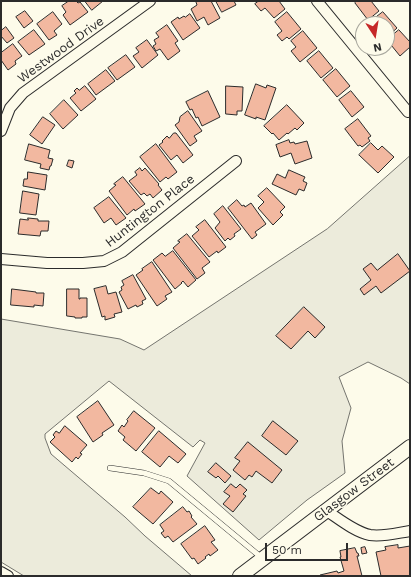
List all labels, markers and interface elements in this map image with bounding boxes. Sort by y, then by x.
street label: Westwood Drive [15,13,107,87]
north arrow [355,16,395,56]
text: N [372,40,383,54]
street label: Huntington Place [102,171,198,251]
street label: Glasgow Street [311,455,397,525]
scale bar [267,535,350,561]
text: 50 m [272,543,302,557]

